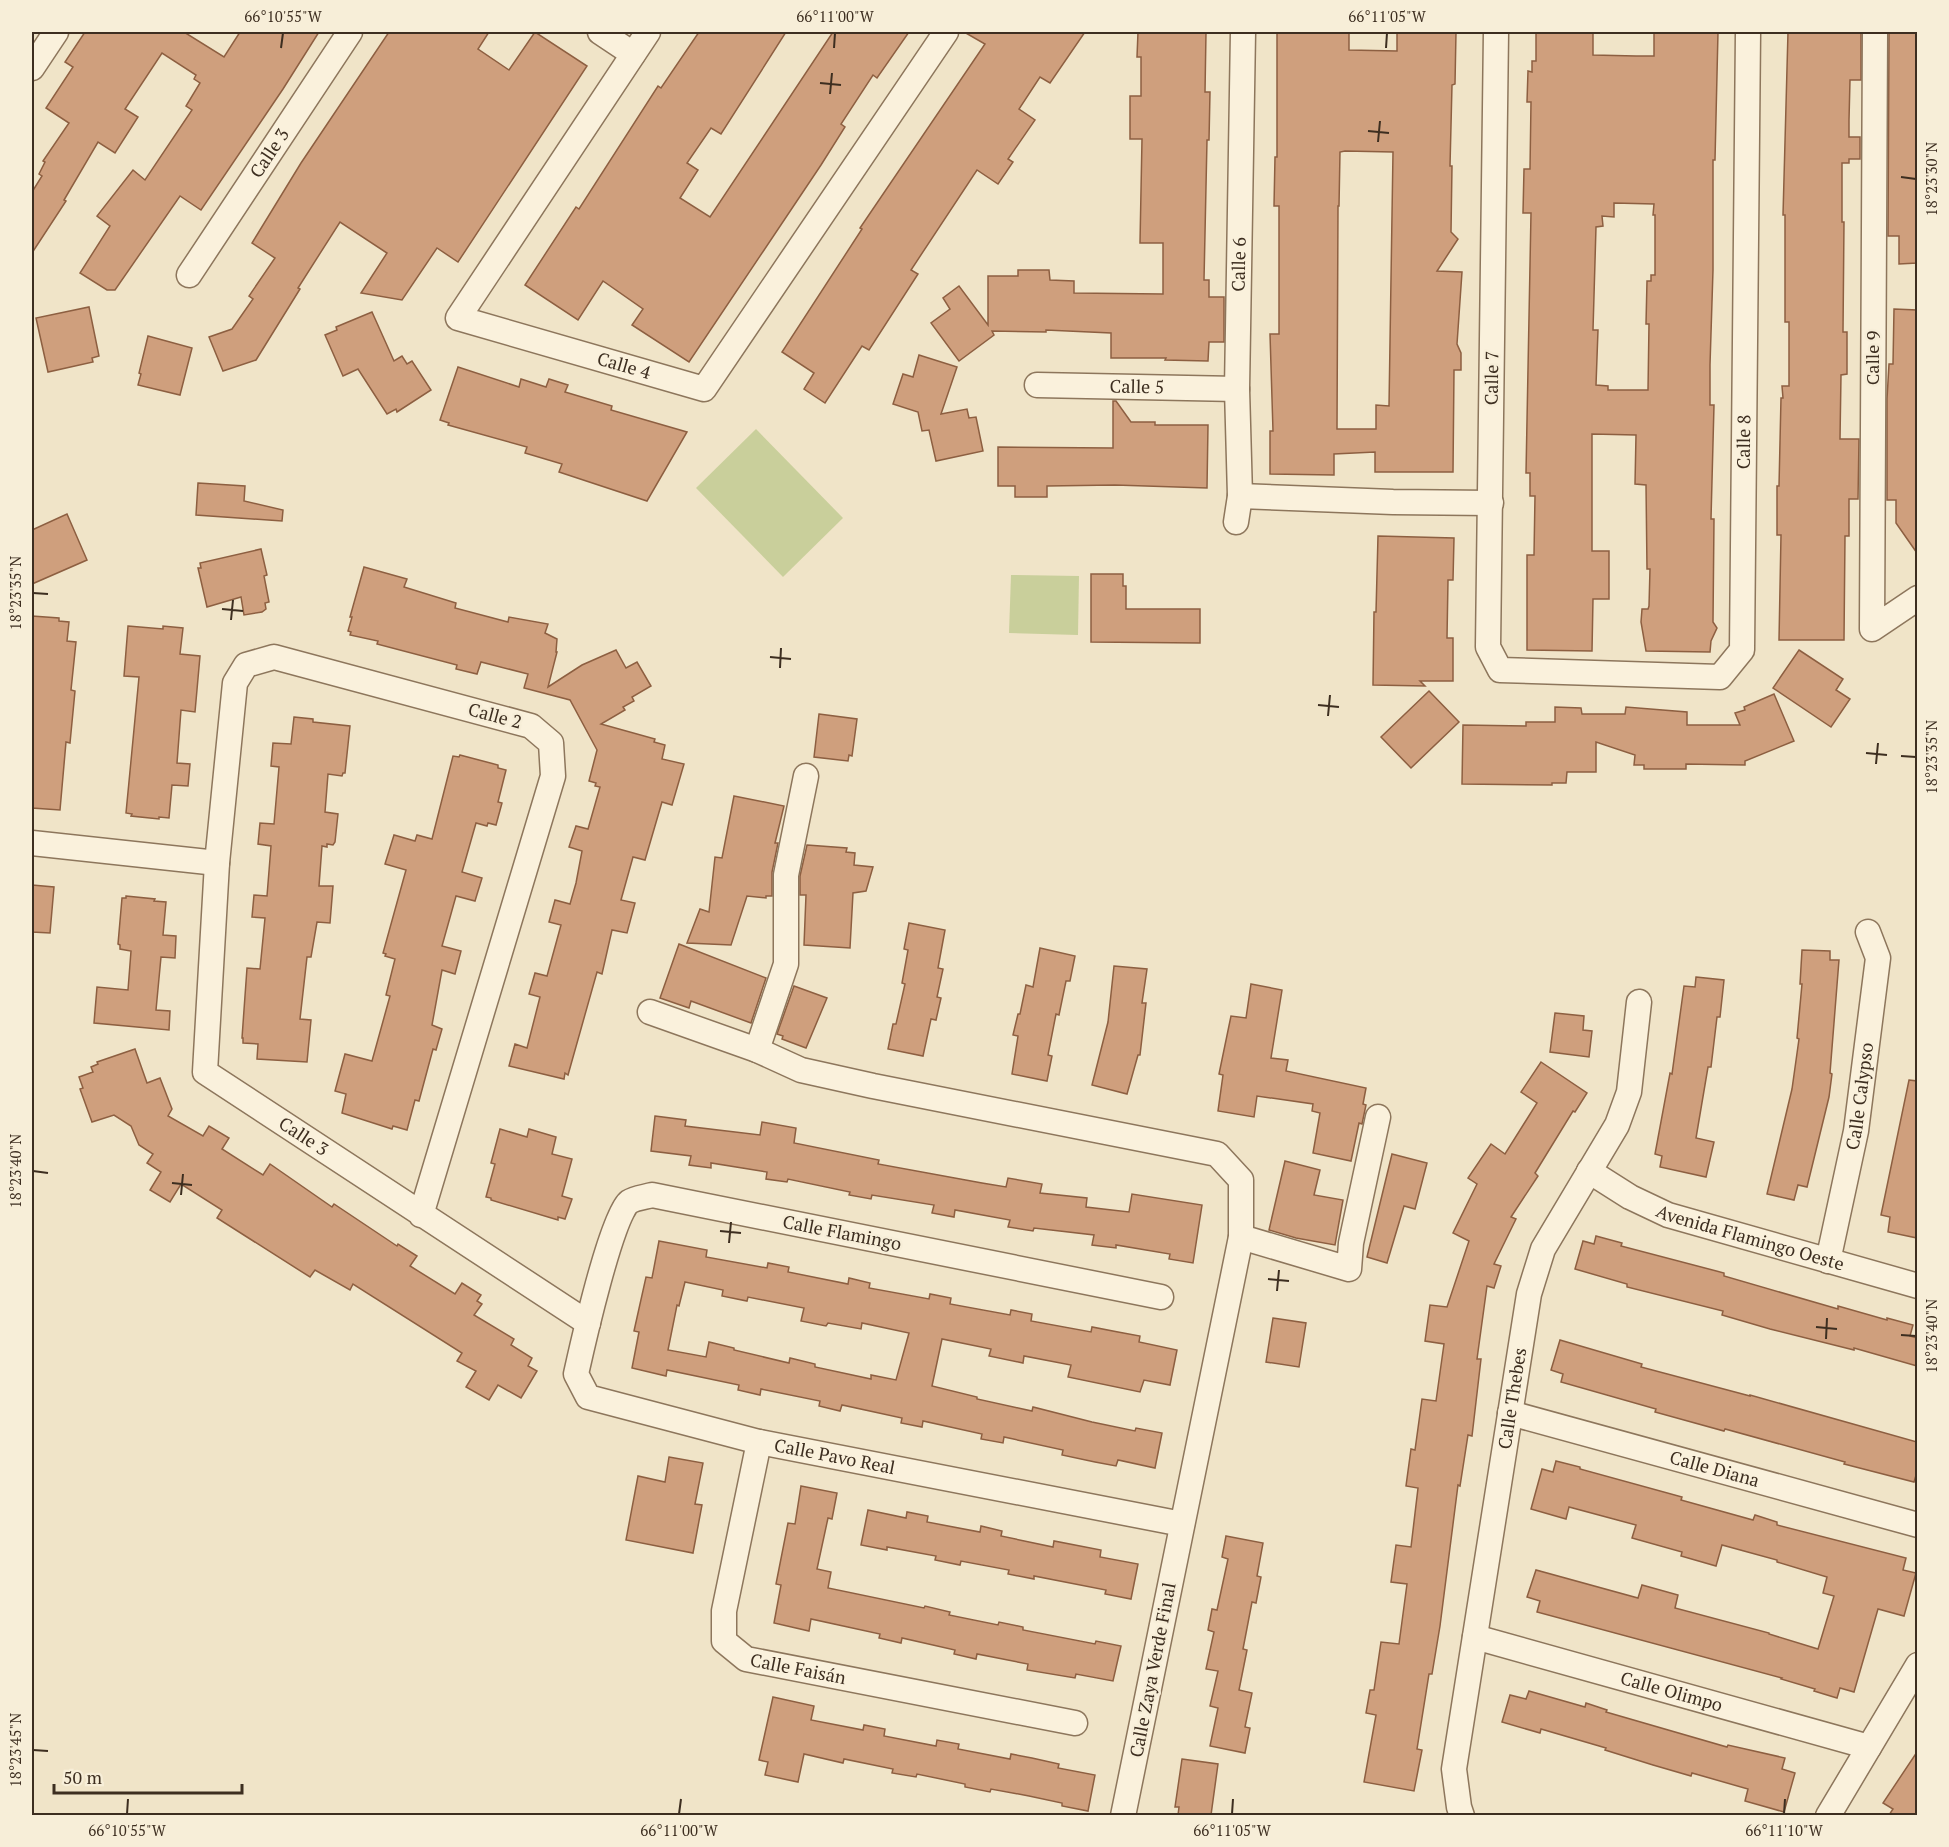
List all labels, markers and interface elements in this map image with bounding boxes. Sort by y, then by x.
text: 66°10'55"W [244,6,323,26]
text: 66°11'00"W [796,6,875,26]
text: 66°11'05"W [1348,6,1427,26]
street label: Calle 3 [244,123,294,182]
text: 18°23'30"N [1921,142,1941,216]
street label: Calle 6 [1226,236,1251,292]
street label: Calle 9 [1860,331,1884,385]
street label: Calle 4 [595,346,654,384]
street label: Calle 7 [1479,351,1503,405]
street label: Calle 5 [1109,373,1165,399]
street label: Calle 8 [1731,415,1755,469]
text: 18°23'35"N [5,556,25,630]
street label: Calle 2 [466,696,525,734]
text: 18°23'35"N [1921,720,1941,794]
street label: Calle Calypso [1839,1041,1878,1152]
street label: Calle 3 [275,1111,333,1161]
text: 18°23'40"N [5,1134,25,1208]
street label: Avenida Flamingo Oeste [1653,1198,1847,1275]
street label: Calle Flamingo [781,1209,904,1255]
text: 18°23'40"N [1921,1299,1941,1373]
street label: Calle Thebes [1492,1346,1531,1451]
street label: Calle Pavo Real [772,1432,897,1479]
street label: Calle Diana [1667,1444,1762,1492]
street label: Calle Zaya Verde Final [1123,1580,1181,1759]
street label: Calle Faisán [748,1647,848,1689]
street label: Calle Olimpo [1618,1665,1726,1717]
text: 18°23'45"N [5,1713,25,1787]
scale bar [54,1757,242,1795]
text: 50 m [63,1765,103,1789]
text: 66°10'55"W [88,1820,167,1840]
text: 66°11'00"W [640,1820,719,1840]
text: 66°11'05"W [1193,1820,1272,1840]
text: 66°11'10"W [1745,1820,1824,1840]

